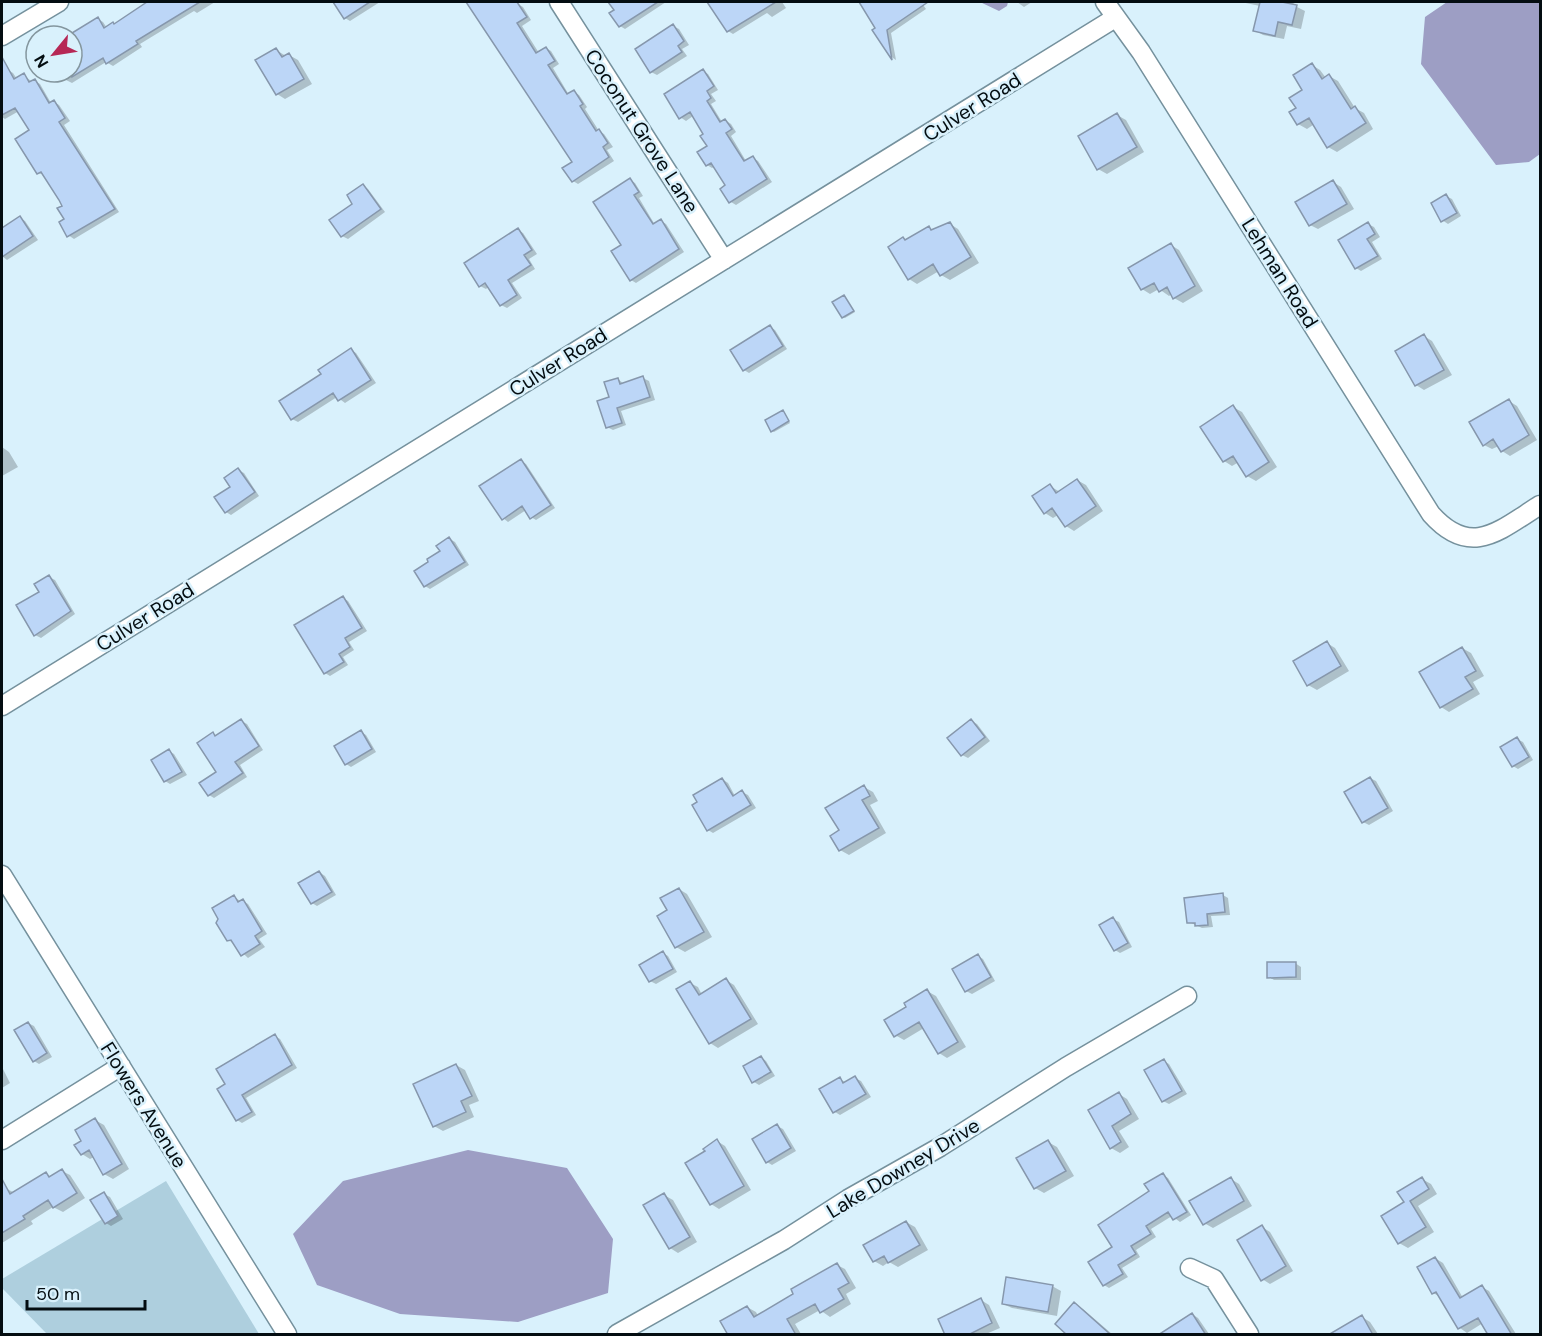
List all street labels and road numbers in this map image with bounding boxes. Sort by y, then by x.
street label: Coconut Grove Lane [579,44,705,218]
street label: Culver Road [918,67,1026,147]
street label: Lehman Road [1236,213,1324,333]
street label: Culver Road [504,322,612,402]
street label: Culver Road [91,577,199,657]
street label: Flowers Avenue [95,1037,193,1173]
street label: Lake Downey Drive [822,1112,984,1224]

